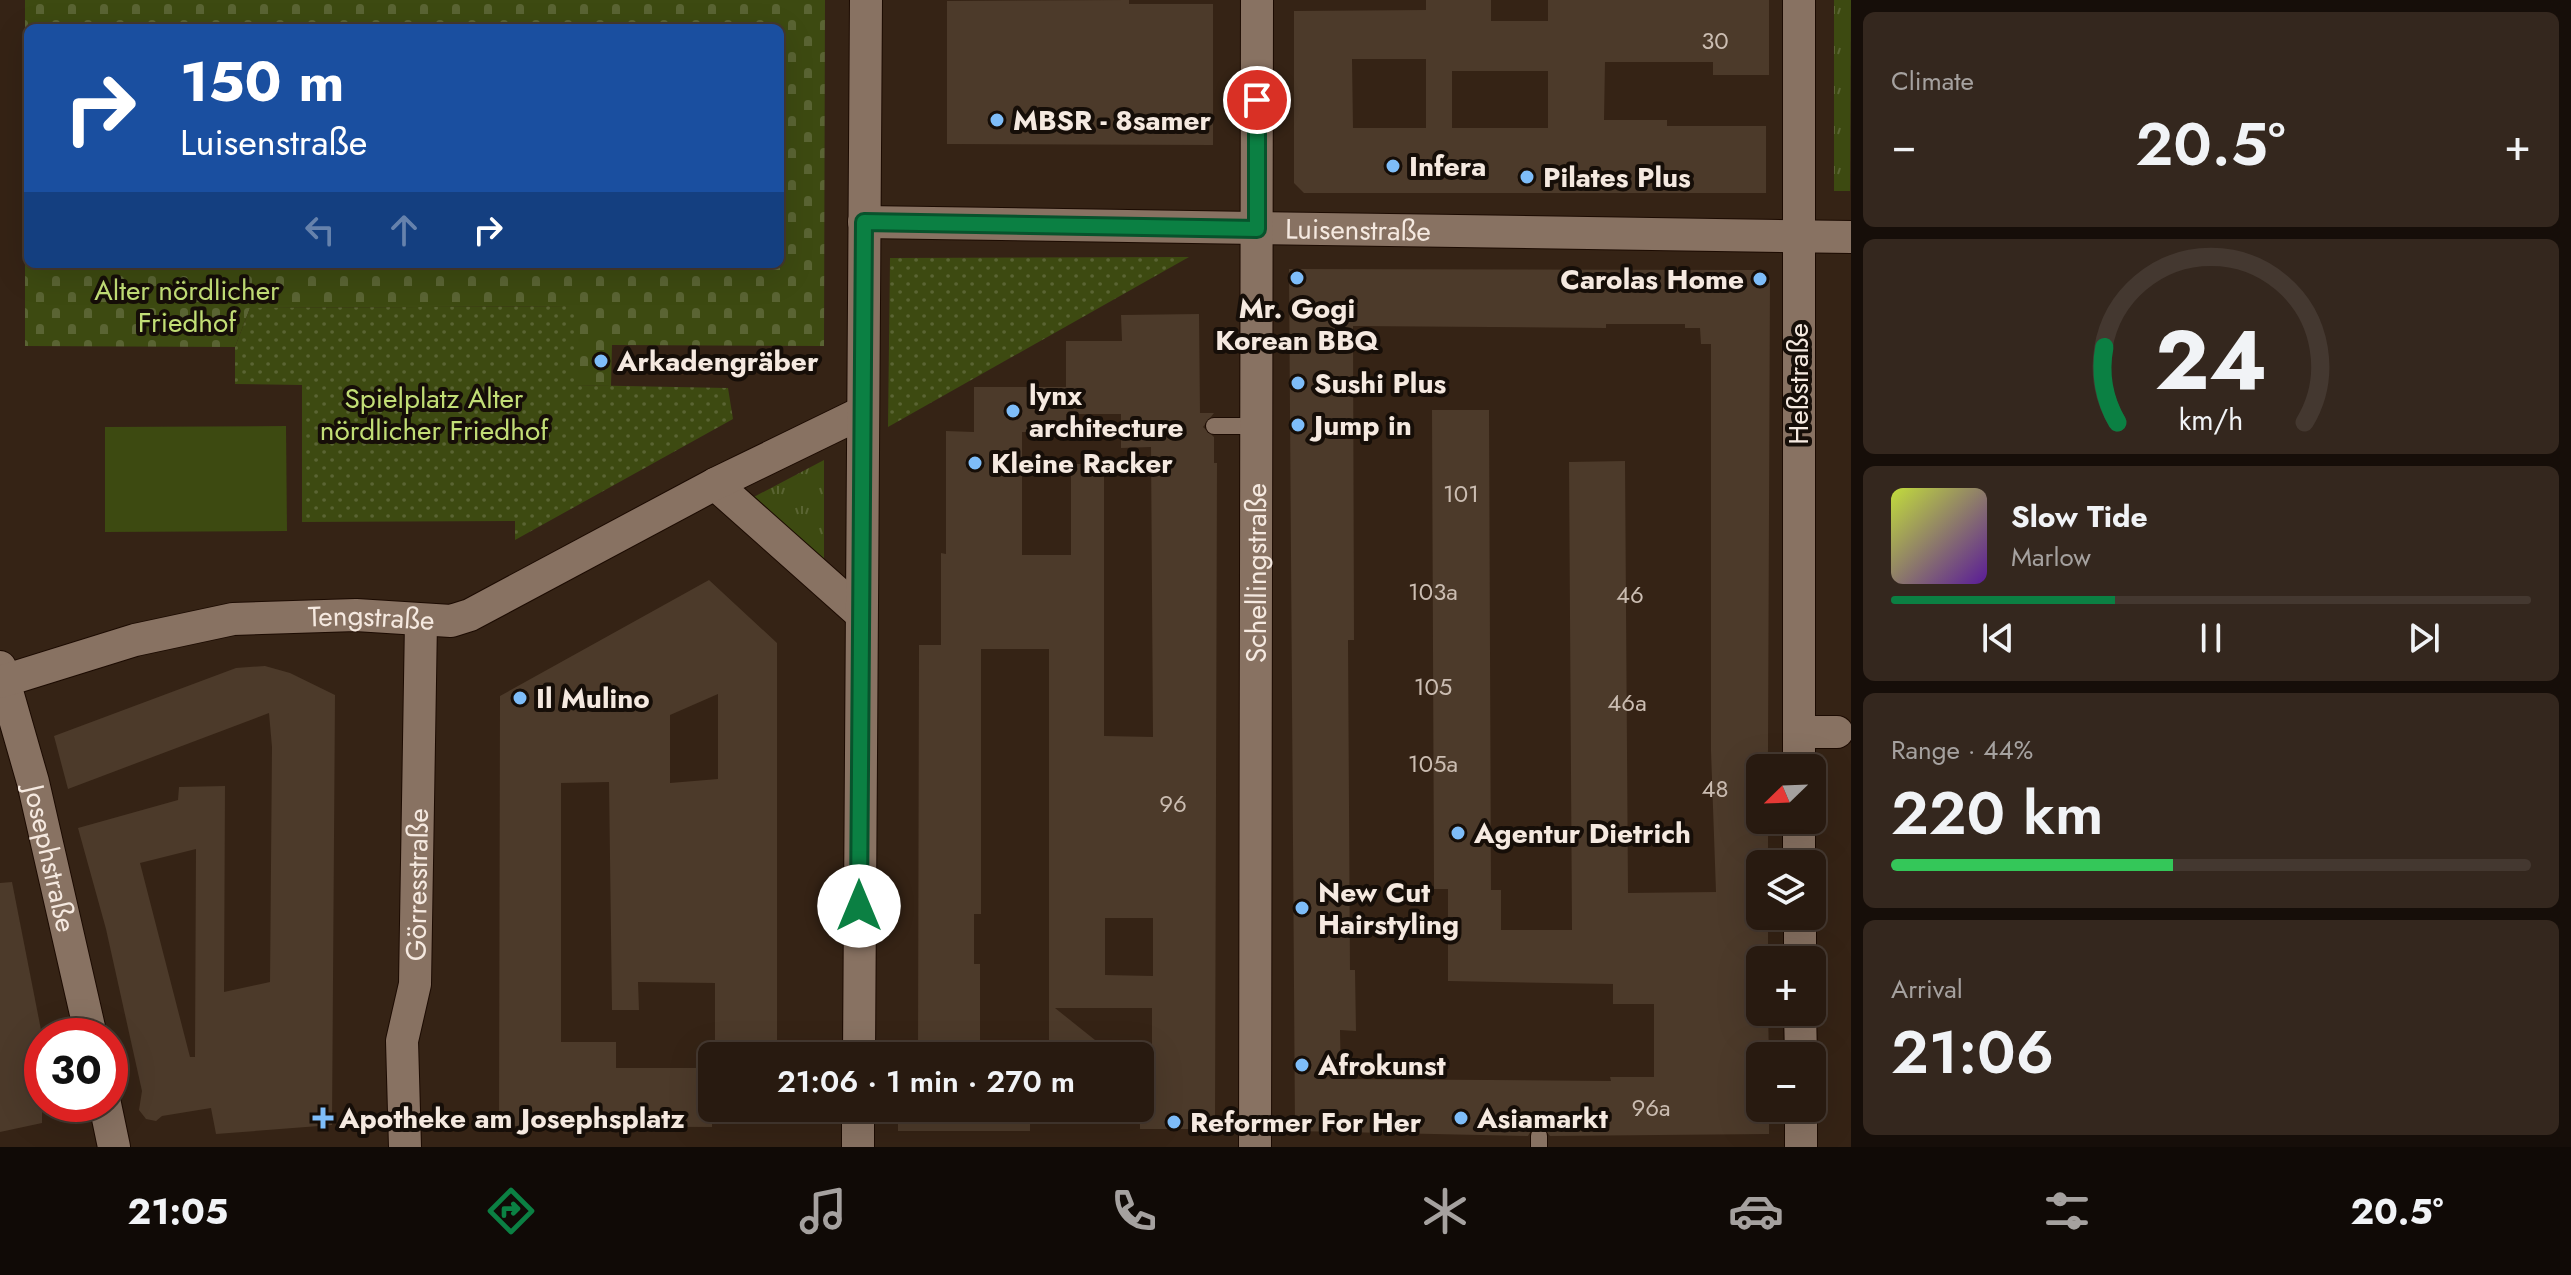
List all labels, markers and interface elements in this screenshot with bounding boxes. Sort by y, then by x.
house number: 30 [1701,23,1729,58]
text: 150 m [180,41,344,122]
icon: right [48,56,152,160]
text: Climate [1891,62,1974,100]
pin [1223,66,1291,134]
icon: arrive [1235,78,1279,122]
place label: MBSR - 8samer [1013,100,1212,141]
text: 20.5° [2136,101,2285,188]
marker: MBSR - 8samer [988,111,1006,129]
text: − [1891,113,1917,177]
text: + [2504,113,2531,177]
text: Luisenstraße [180,116,367,168]
place label: Infera [1409,146,1486,187]
marker: Infera [1384,157,1402,175]
place label: Pilates Plus [1543,157,1691,198]
marker: Pilates Plus [1518,168,1536,186]
icon: left [298,208,342,252]
icon: ahead [382,208,426,252]
icon: right [466,208,510,252]
street label: Luisenstraße [1285,208,1431,252]
place label: Carolas Home [1560,259,1744,300]
marker: Mr. Gogi Korean BBQ [1288,269,1306,287]
park label: Alter nördlicher Friedhof [94,270,280,343]
marker: Carolas Home [1751,270,1769,288]
place label: Mr. Gogi Korean BBQ [1215,288,1379,361]
text: 24 [2155,299,2267,419]
street label: Heßstraße [1778,323,1819,445]
place label: Arkadengräber [616,341,819,382]
marker: Arkadengräber [592,352,610,370]
place label: Sushi Plus [1314,363,1447,404]
marker: Sushi Plus [1289,374,1307,392]
place label: lynx architecture [1029,375,1184,448]
park label: Spielplatz Alter nördlicher Friedhof [320,378,549,451]
text: km/h [2179,399,2243,441]
marker: lynx architecture [1004,402,1022,420]
place label: Jump in [1309,405,1412,446]
marker: Jump in [1289,416,1307,434]
place label: Kleine Racker [991,443,1173,484]
marker: Kleine Racker [966,454,984,472]
house number: 101 [1443,476,1479,511]
street label: Schellingstraße [1236,483,1277,663]
text: Slow Tide [2011,495,2148,538]
text: Marlow [2011,538,2091,576]
house number: 103a [1408,574,1458,609]
house number: 46 [1616,577,1644,612]
street label: Tengstraße [307,595,436,641]
icon: previous [1976,616,2020,660]
icon: pause [2189,616,2233,660]
icon: next [2402,616,2446,660]
house number: 105 [1414,669,1452,704]
place label: Il Mulino [536,678,650,719]
house number: 46a [1607,685,1647,720]
marker: Il Mulino [511,689,529,707]
text: Range · 44% [1891,731,2033,769]
house number: 105a [1408,746,1458,781]
north arrow [1746,754,1826,834]
map controls [1746,754,1826,1122]
text: 220 km [1891,770,2104,857]
house number: 48 [1701,771,1729,806]
street label: Josephstraße [12,777,87,936]
house number: 96 [1159,786,1187,821]
street label: Görresstraße [395,808,439,961]
place label: Agentur Dietrich [1473,813,1691,854]
marker: Agentur Dietrich [1449,824,1467,842]
button: layers [1746,850,1826,930]
position arrow [817,864,901,948]
place label: New Cut Hairstyling [1318,872,1459,945]
marker: New Cut Hairstyling [1293,899,1311,917]
button: + [1746,946,1826,1026]
text: Arrival [1891,970,1963,1008]
text: 21:06 [1891,1009,2054,1096]
speed limit sign: 30 [24,1018,128,1122]
button: − [1746,1042,1826,1122]
place label: Afrokunst [1317,1045,1446,1086]
marker: Afrokunst [1293,1056,1311,1074]
text: 21:06 · 1 min · 270 m [777,1060,1075,1103]
house number: 96a [1631,1090,1671,1125]
place label: Apotheke am Josephsplatz [338,1098,685,1139]
place label: Asiamarkt [1476,1098,1608,1139]
place label: Reformer For Her [1190,1102,1422,1143]
marker: Apotheke am Josephsplatz [314,1109,332,1127]
marker: Asiamarkt [1452,1109,1470,1127]
marker: Reformer For Her [1165,1113,1183,1131]
icon: directions [483,1183,539,1239]
icon: music [795,1183,851,1239]
icon: phone [1106,1183,1162,1239]
icon: climate [1417,1183,1473,1239]
icon: car [1728,1183,1784,1239]
icon: filters [2039,1183,2095,1239]
text: 21:05 [128,1185,228,1237]
text: 20.5° [2350,1185,2443,1237]

